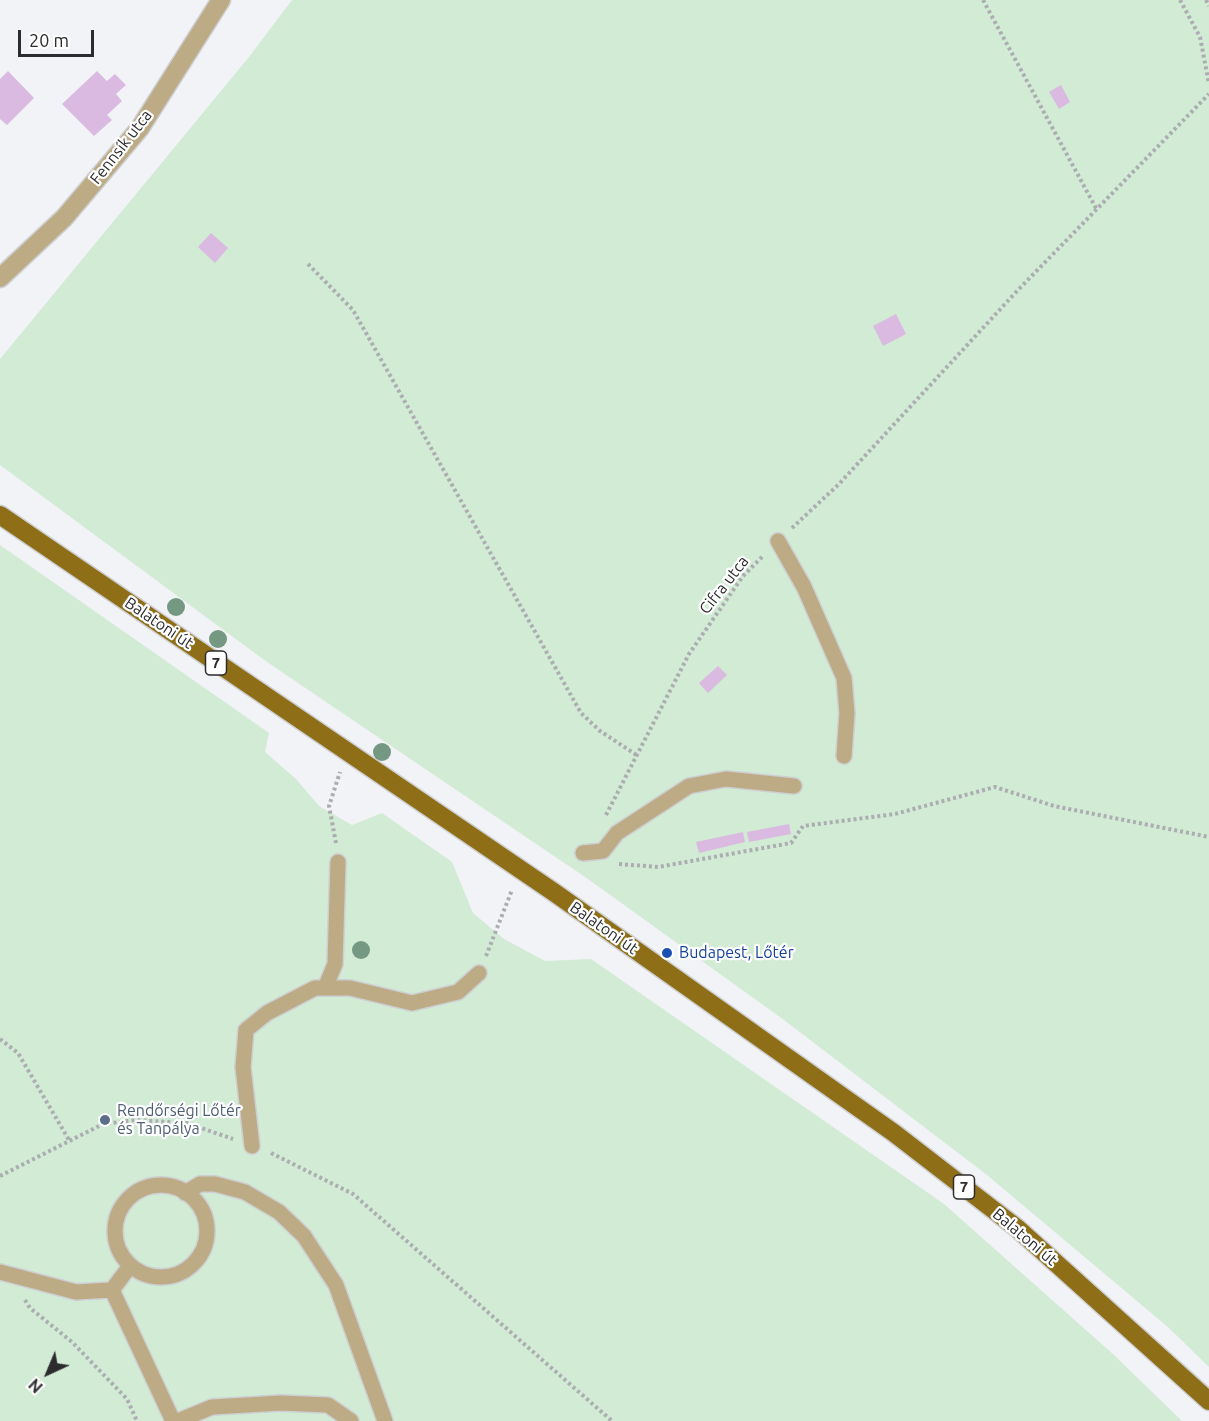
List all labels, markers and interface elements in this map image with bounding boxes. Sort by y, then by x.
scale bar [21,18,98,56]
text: 20 m [29,30,69,50]
street label: Fennsík utca [86,106,156,188]
street label: Cifra utca [695,552,753,618]
street label: Balatoni út [121,593,197,653]
road number: 7 [206,651,226,675]
street label: Balatoni út [566,898,642,958]
place label: Budapest, Lőtér [679,943,794,963]
marker: Budapest, Lőtér [660,946,674,960]
place label: Rendőrségi Lőtér és Tanpálya [117,1101,241,1139]
marker: Rendőrségi Lőtér és Tanpálya [98,1113,112,1127]
road number: 7 [954,1175,974,1199]
street label: Balatoni út [989,1204,1061,1270]
north arrow [18,1343,78,1403]
text: N [25,1375,46,1397]

